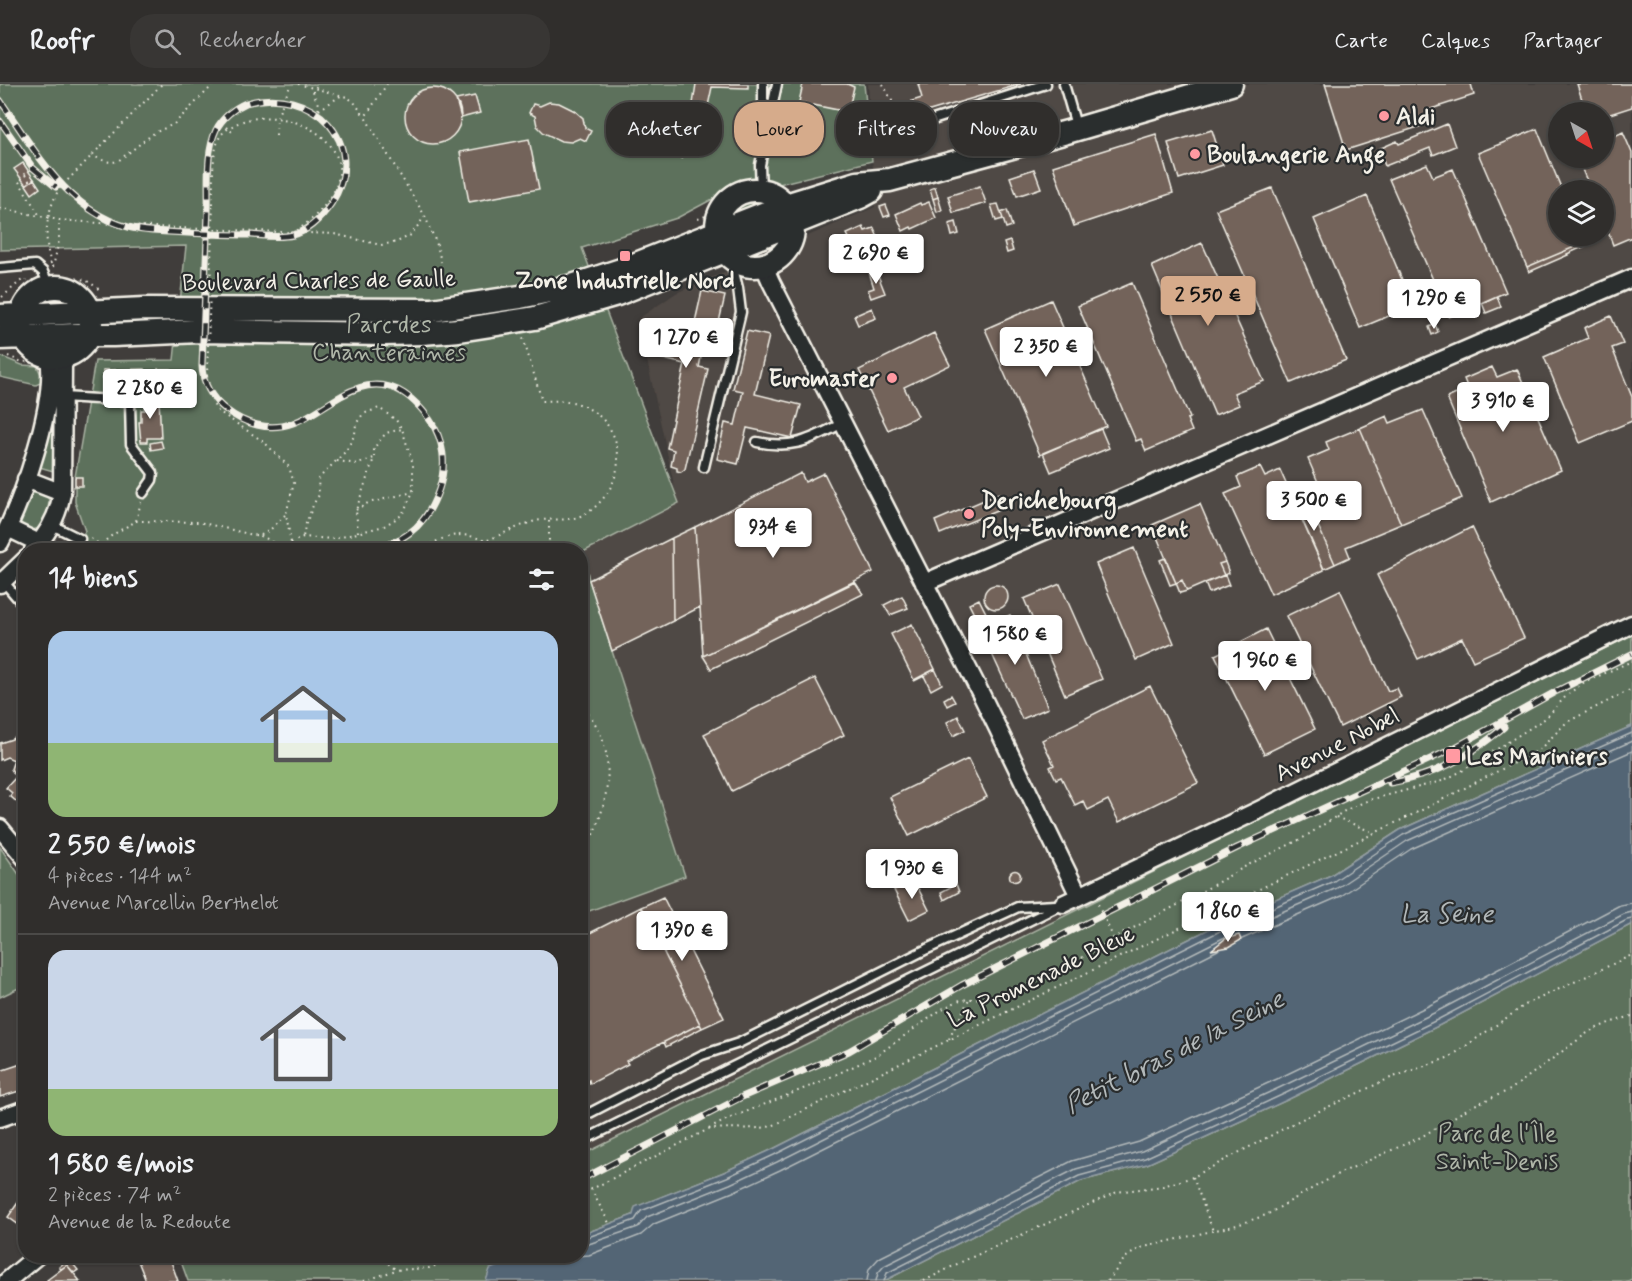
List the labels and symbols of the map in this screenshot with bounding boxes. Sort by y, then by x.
place label: Aldi [1396,102,1435,133]
north arrow [1548,102,1614,168]
marker: Aldi [1377,109,1391,123]
place label: Boulangerie Ange [1207,140,1385,174]
marker: Boulangerie Ange [1188,147,1202,161]
pin: 2 690 € [821,234,931,285]
marker: Zone Industrielle Nord [618,249,632,263]
street label: Boulevard Charles de Gaulle [182,264,456,299]
place label: Zone Industrielle Nord [515,266,735,297]
pin: 2 550 € [1153,276,1263,327]
pin: 1 290 € [1379,279,1489,330]
park label: Parc des Chanteraines [312,310,467,369]
pin: 1 270 € [631,318,741,369]
pin: 2 350 € [991,327,1101,378]
place label: Euromaster [769,364,880,395]
pin: 2 280 € [95,369,205,420]
marker: Euromaster [885,371,899,385]
pin: 3 910 € [1448,382,1558,433]
pin: 3 500 € [1259,481,1369,532]
place label: Derichebourg Poly-Environnement [981,486,1188,545]
marker: Derichebourg Poly-Environnement [962,507,976,521]
pin: 934 € [731,508,815,559]
pin: 1 580 € [960,615,1070,666]
pin: 1 960 € [1210,641,1320,692]
street label: Avenue Nobel [1270,701,1405,790]
place label: Les Mariniers [1466,742,1608,773]
marker: Les Mariniers [1444,747,1462,765]
pin: 1 930 € [857,849,967,900]
pin: 1 860 € [1173,892,1283,943]
water label: La Seine [1400,898,1495,932]
pin: 1 390 € [627,911,737,962]
street label: La Promenade Bleue [943,919,1140,1036]
water label: Petit bras de la Seine [1060,982,1291,1123]
park label: Parc de l'Île Saint-Denis [1436,1119,1558,1178]

